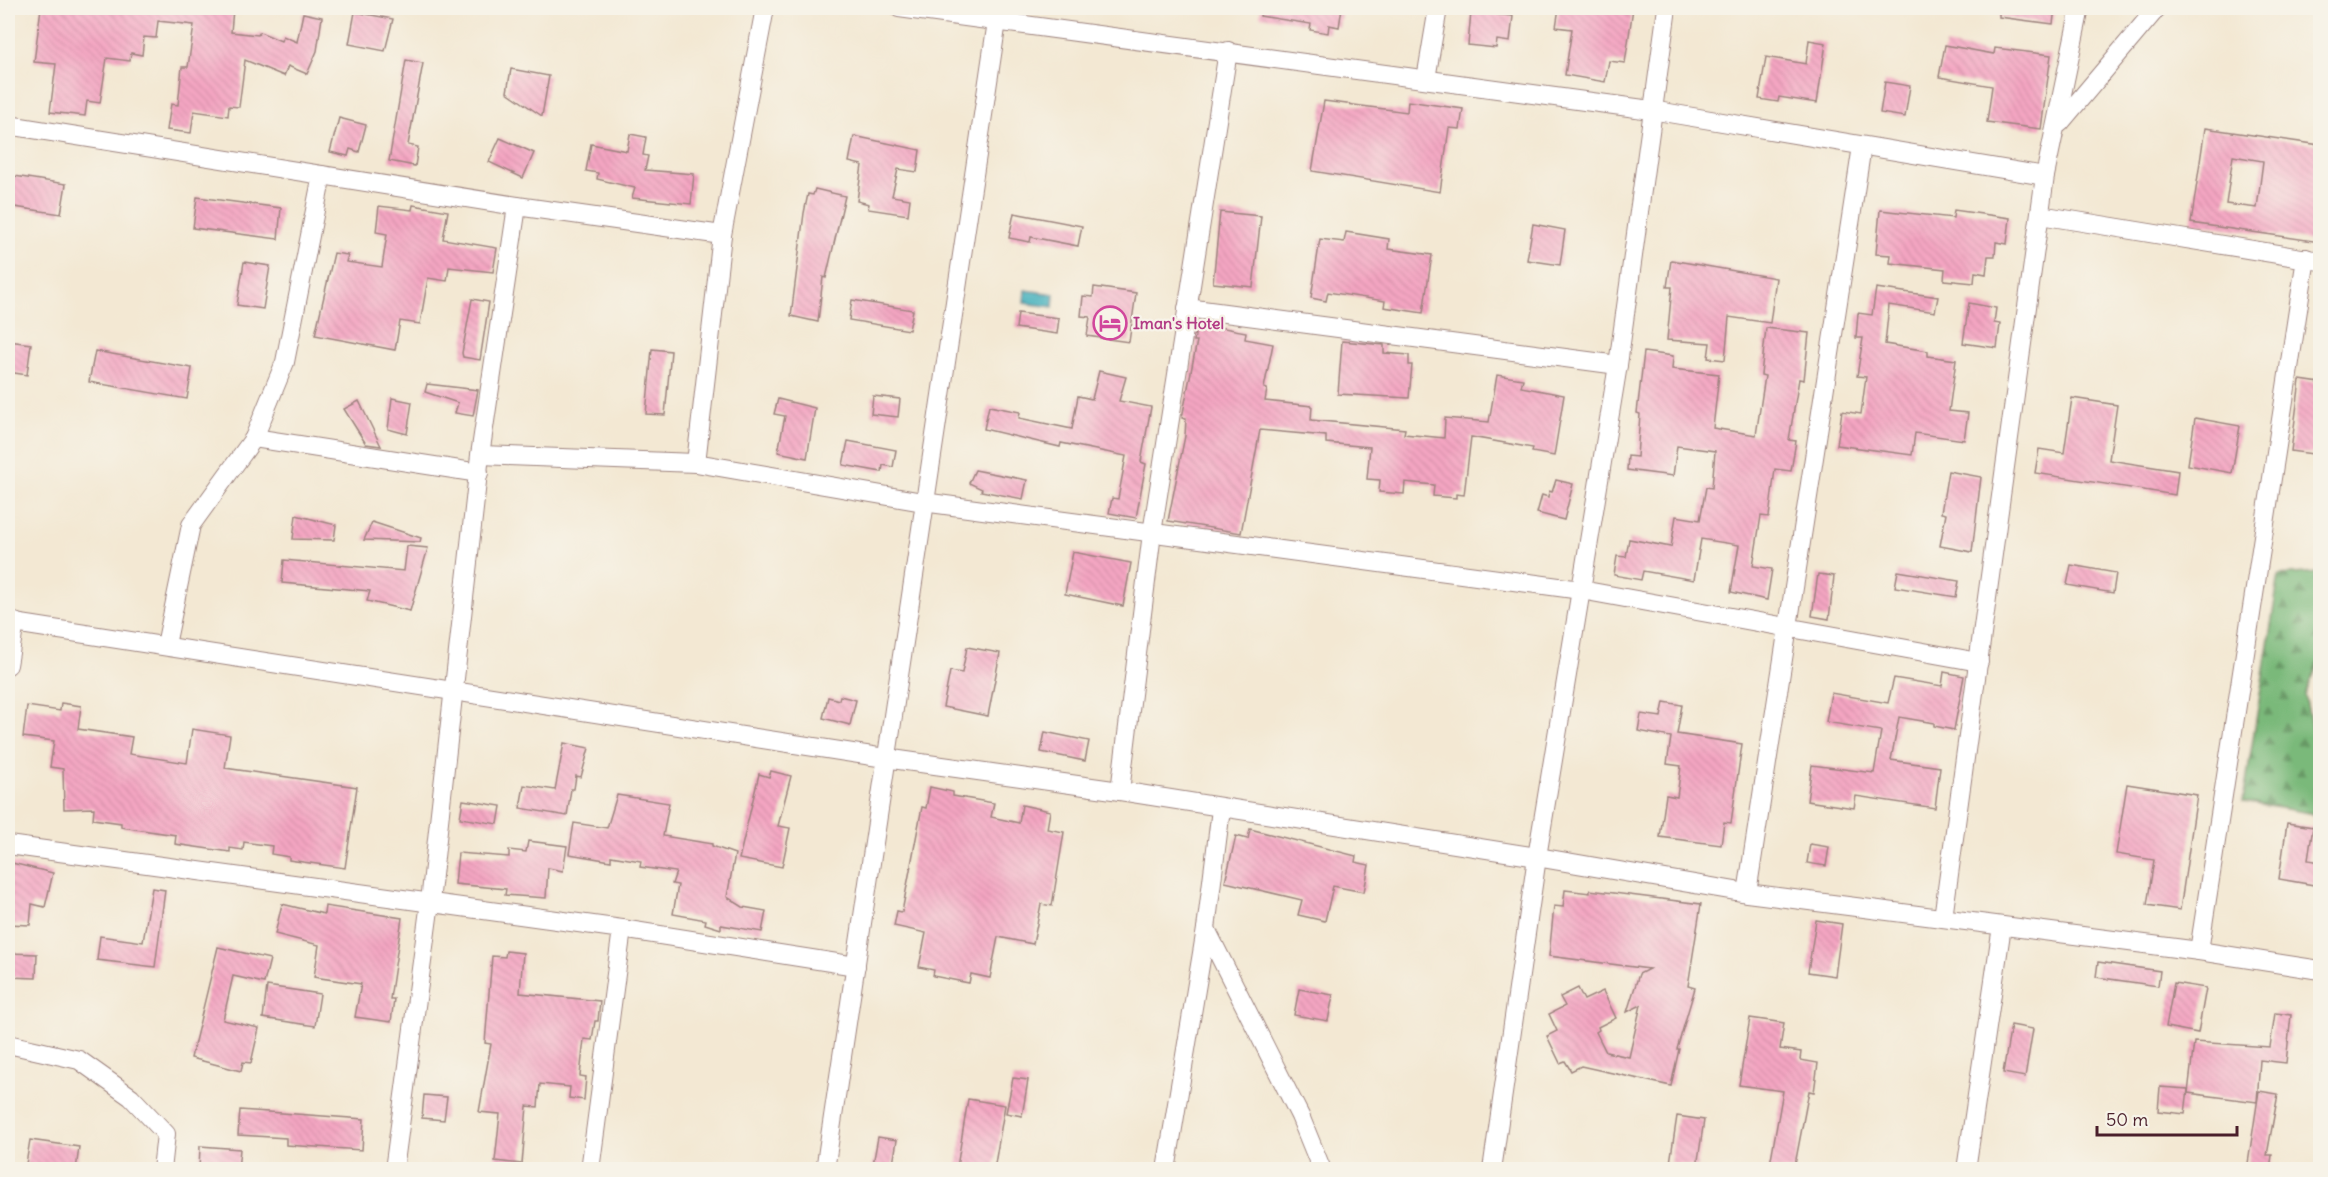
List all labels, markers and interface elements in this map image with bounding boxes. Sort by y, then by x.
hotel icon: Iman's Hotel [1092,305,1128,341]
place label: Iman's Hotel [1133,313,1224,333]
scale bar [2097,1099,2236,1137]
text: 50 m [2106,1108,2148,1131]

